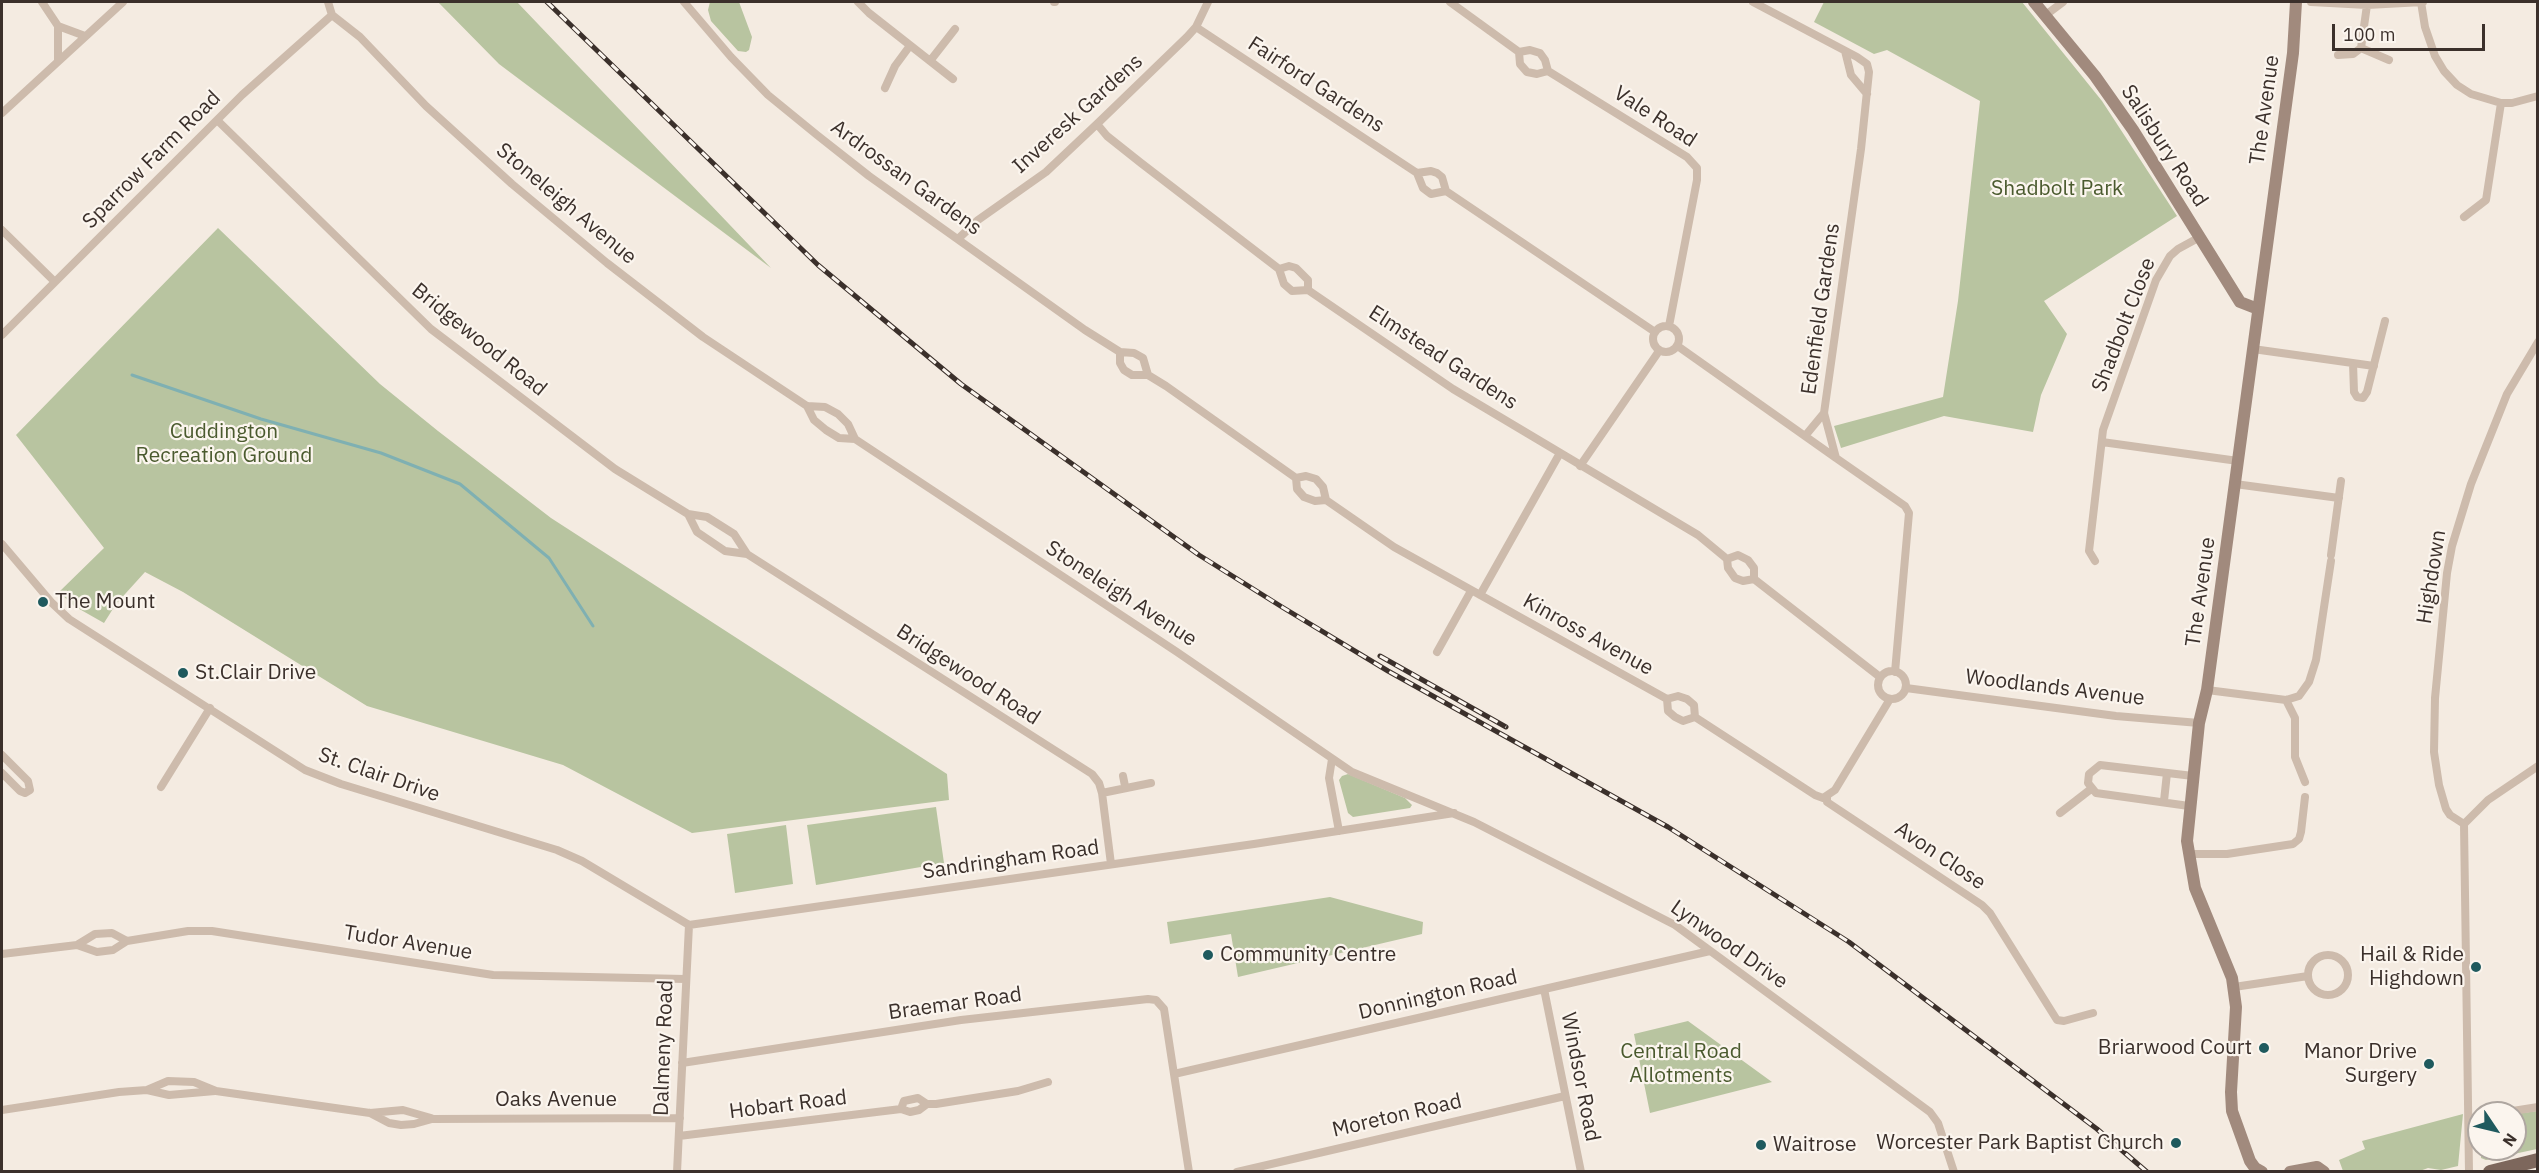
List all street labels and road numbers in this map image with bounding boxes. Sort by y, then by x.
street label: Fairford Gardens [1243,32,1389,138]
street label: Inveresk Gardens [1008,49,1148,179]
street label: The Avenue [2245,54,2285,166]
street label: Salisbury Road [2115,80,2213,212]
street label: Vale Road [1609,81,1701,153]
street label: Sparrow Farm Road [78,86,226,234]
street label: Ardrossan Gardens [826,115,986,241]
street label: Stoneleigh Avenue [491,138,641,270]
street label: Edenfield Gardens [1796,221,1846,397]
street label: Shadbolt Close [2087,254,2161,396]
street label: Bridgewood Road [406,278,552,402]
street label: Elmstead Gardens [1364,300,1522,416]
street label: Highdown [2412,528,2452,626]
street label: Stoneleigh Avenue [1041,536,1201,652]
street label: The Avenue [2181,536,2221,648]
street label: Kinross Avenue [1518,589,1658,681]
street label: Bridgewood Road [891,619,1045,731]
street label: Woodlands Avenue [1964,664,2146,712]
street label: St. Clair Drive [315,742,443,808]
street label: Avon Close [1890,816,1990,896]
street label: Sandringham Road [921,835,1101,885]
street label: Lynwood Drive [1665,895,1793,995]
street label: Tudor Avenue [342,920,474,966]
street label: Donnington Road [1356,964,1520,1026]
street label: Dalmeny Road [649,979,679,1117]
street label: Braemar Road [887,982,1023,1026]
street label: Windsor Road [1555,1010,1605,1144]
street label: Hobart Road [728,1085,848,1125]
street label: Oaks Avenue [495,1087,617,1113]
street label: Moreton Road [1330,1089,1464,1143]

